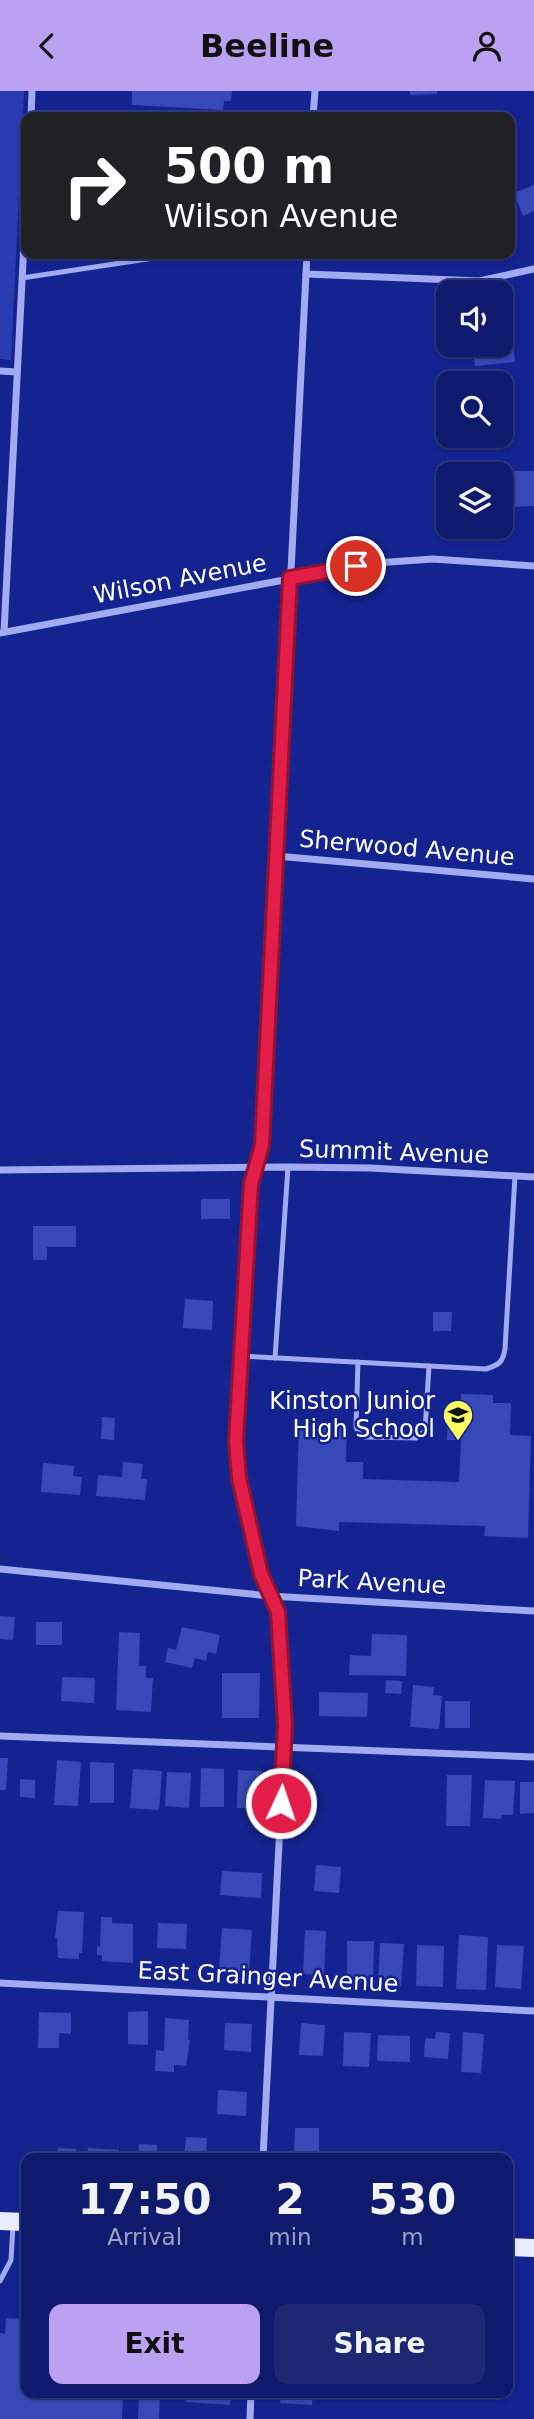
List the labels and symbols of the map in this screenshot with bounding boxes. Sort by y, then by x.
pin [326,536,386,596]
street label: Wilson Avenue [91,548,269,610]
street label: Sherwood Avenue [298,825,516,871]
street label: Summit Avenue [299,1135,489,1169]
place label: Kinston Junior High School [269,1387,435,1443]
school or university icon: Kinston Junior High School [441,1398,475,1442]
street label: Park Avenue [297,1564,447,1600]
position arrow [244,1766,318,1840]
street label: East Grainger Avenue [137,1956,399,1998]

